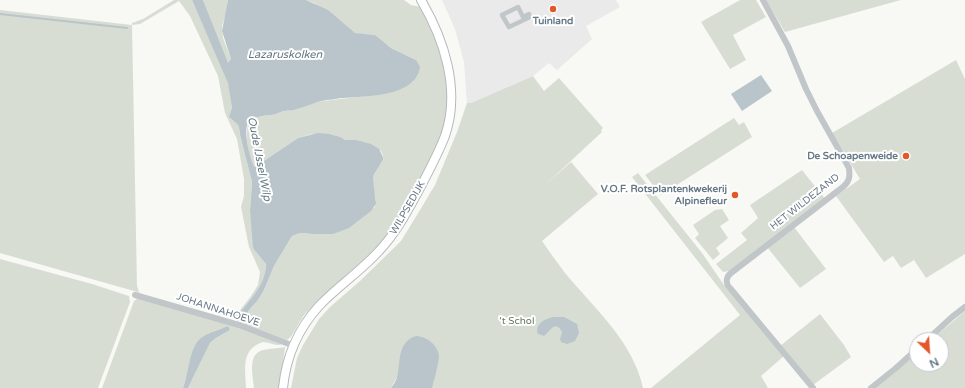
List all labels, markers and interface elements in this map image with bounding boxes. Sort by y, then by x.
marker: Tuinland [548,4,558,14]
place label: Tuinland [533,15,573,27]
water label: Lazaruskolken [248,48,322,62]
water label: Oude IJssel Wilp [244,116,274,202]
place label: De Schoapenweide [807,150,898,162]
marker: De Schoapenweide [901,151,911,161]
street label: HET WILDEZAND [768,171,842,233]
street label: WILPSEDIJK [388,179,428,237]
place label: V.O.F. Rotsplantenkwekerij Alpinefleur [601,183,727,206]
marker: V.O.F. Rotsplantenkwekerij Alpinefleur [730,190,740,200]
street label: JOHANNAHOEVE [175,291,261,329]
park label: 't Schol [500,315,534,327]
north arrow [909,332,949,372]
text: N [927,355,941,370]

